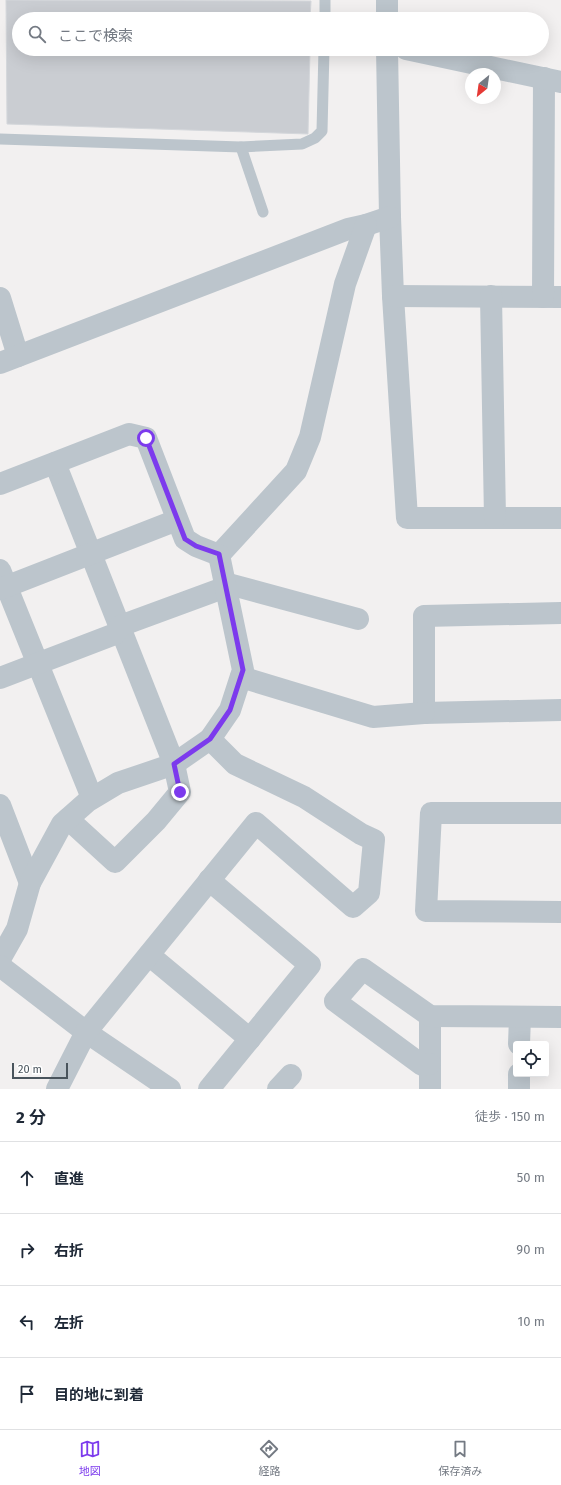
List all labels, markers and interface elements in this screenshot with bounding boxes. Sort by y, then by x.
search box [12,12,549,56]
icon: search [26,23,48,45]
text: ここで検索 [58,27,133,45]
north arrow [465,68,501,104]
route start [137,429,155,447]
route end [171,783,189,801]
map controls [513,1041,549,1077]
button: locate [513,1041,549,1077]
scale bar [12,1061,68,1080]
text: 20 m [18,1063,42,1076]
text: 2 分 [16,1107,46,1128]
text: 徒歩 · 150 m [475,1109,545,1124]
icon: ahead [16,1167,38,1189]
text: 直進 [54,1170,84,1188]
text: 50 m [517,1170,545,1185]
icon: right [16,1239,38,1261]
text: 右折 [54,1242,84,1260]
text: 90 m [516,1242,545,1257]
icon: left [16,1311,38,1333]
text: 左折 [54,1314,84,1332]
text: 10 m [518,1314,545,1329]
icon: arrive [16,1383,38,1405]
text: 目的地に到着 [54,1386,144,1404]
tab: 地図 [79,1438,101,1478]
tab: 経路 [258,1438,280,1478]
tab: 保存済み [438,1438,482,1478]

